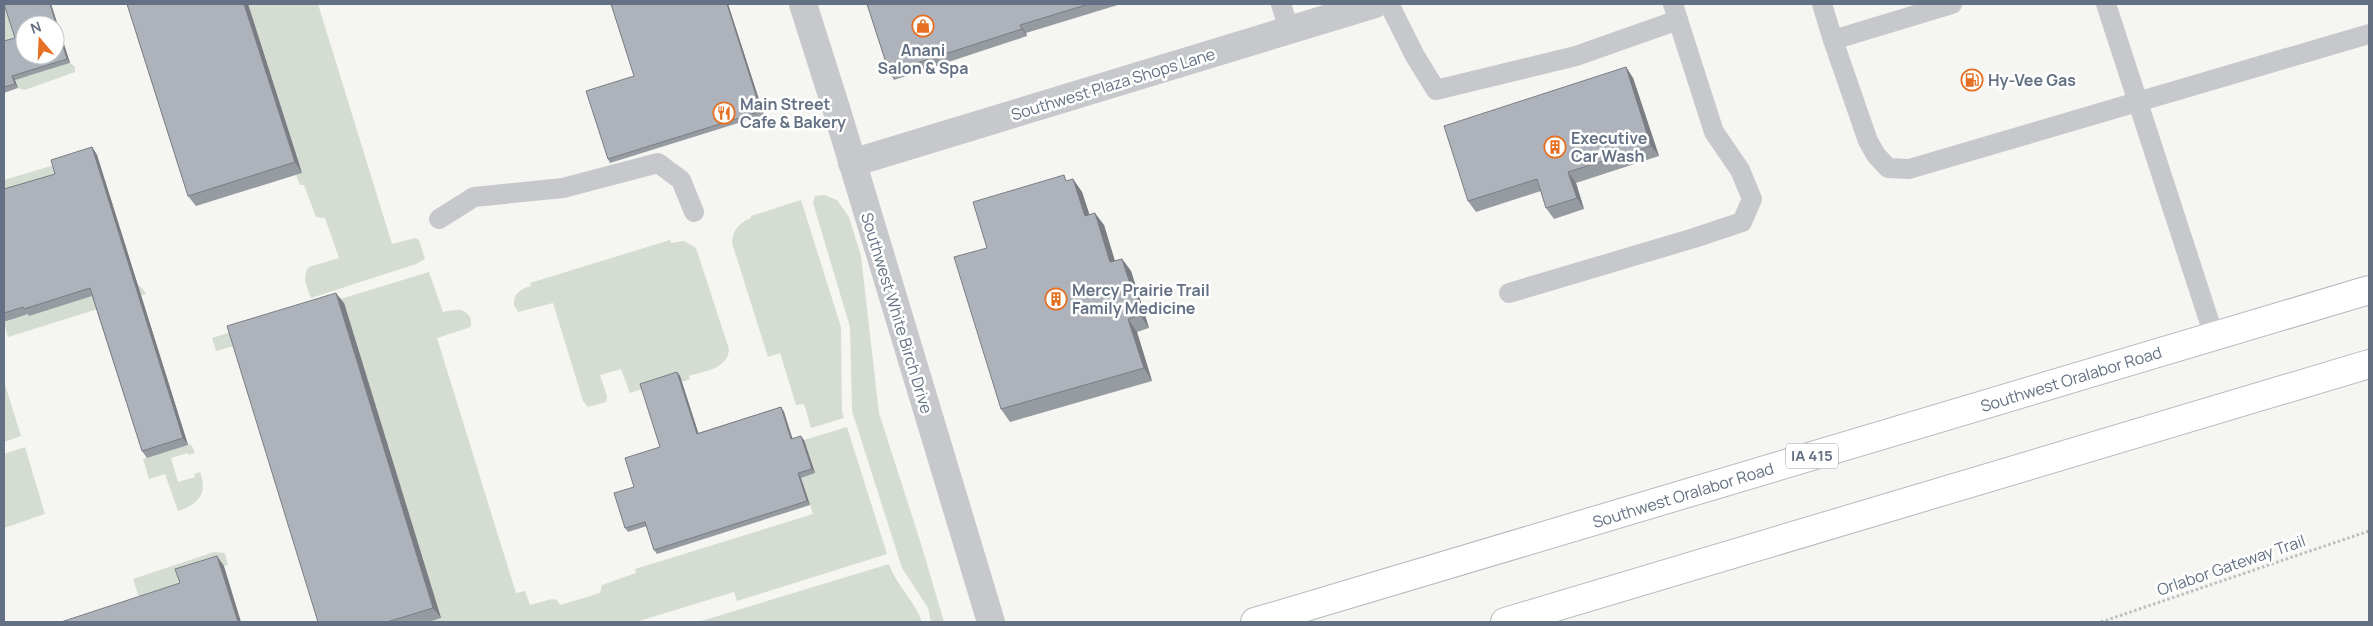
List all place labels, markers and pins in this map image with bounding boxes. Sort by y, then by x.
shop icon: Anani Salon & Spa [911,14,935,38]
place label: Anani Salon & Spa [878,39,968,79]
fuel station icon: Hy-Vee Gas [1960,68,1984,92]
place label: Hy-Vee Gas [1988,69,2076,91]
place label: Main Street Cafe & Bakery [740,93,846,133]
restaurant icon: Main Street Cafe & Bakery [712,101,736,125]
place label: Executive Car Wash [1571,127,1648,167]
building icon: Executive Car Wash [1543,135,1567,159]
place label: Mercy Prairie Trail Family Medicine [1072,279,1210,319]
building icon: Mercy Prairie Trail Family Medicine [1044,287,1068,311]

